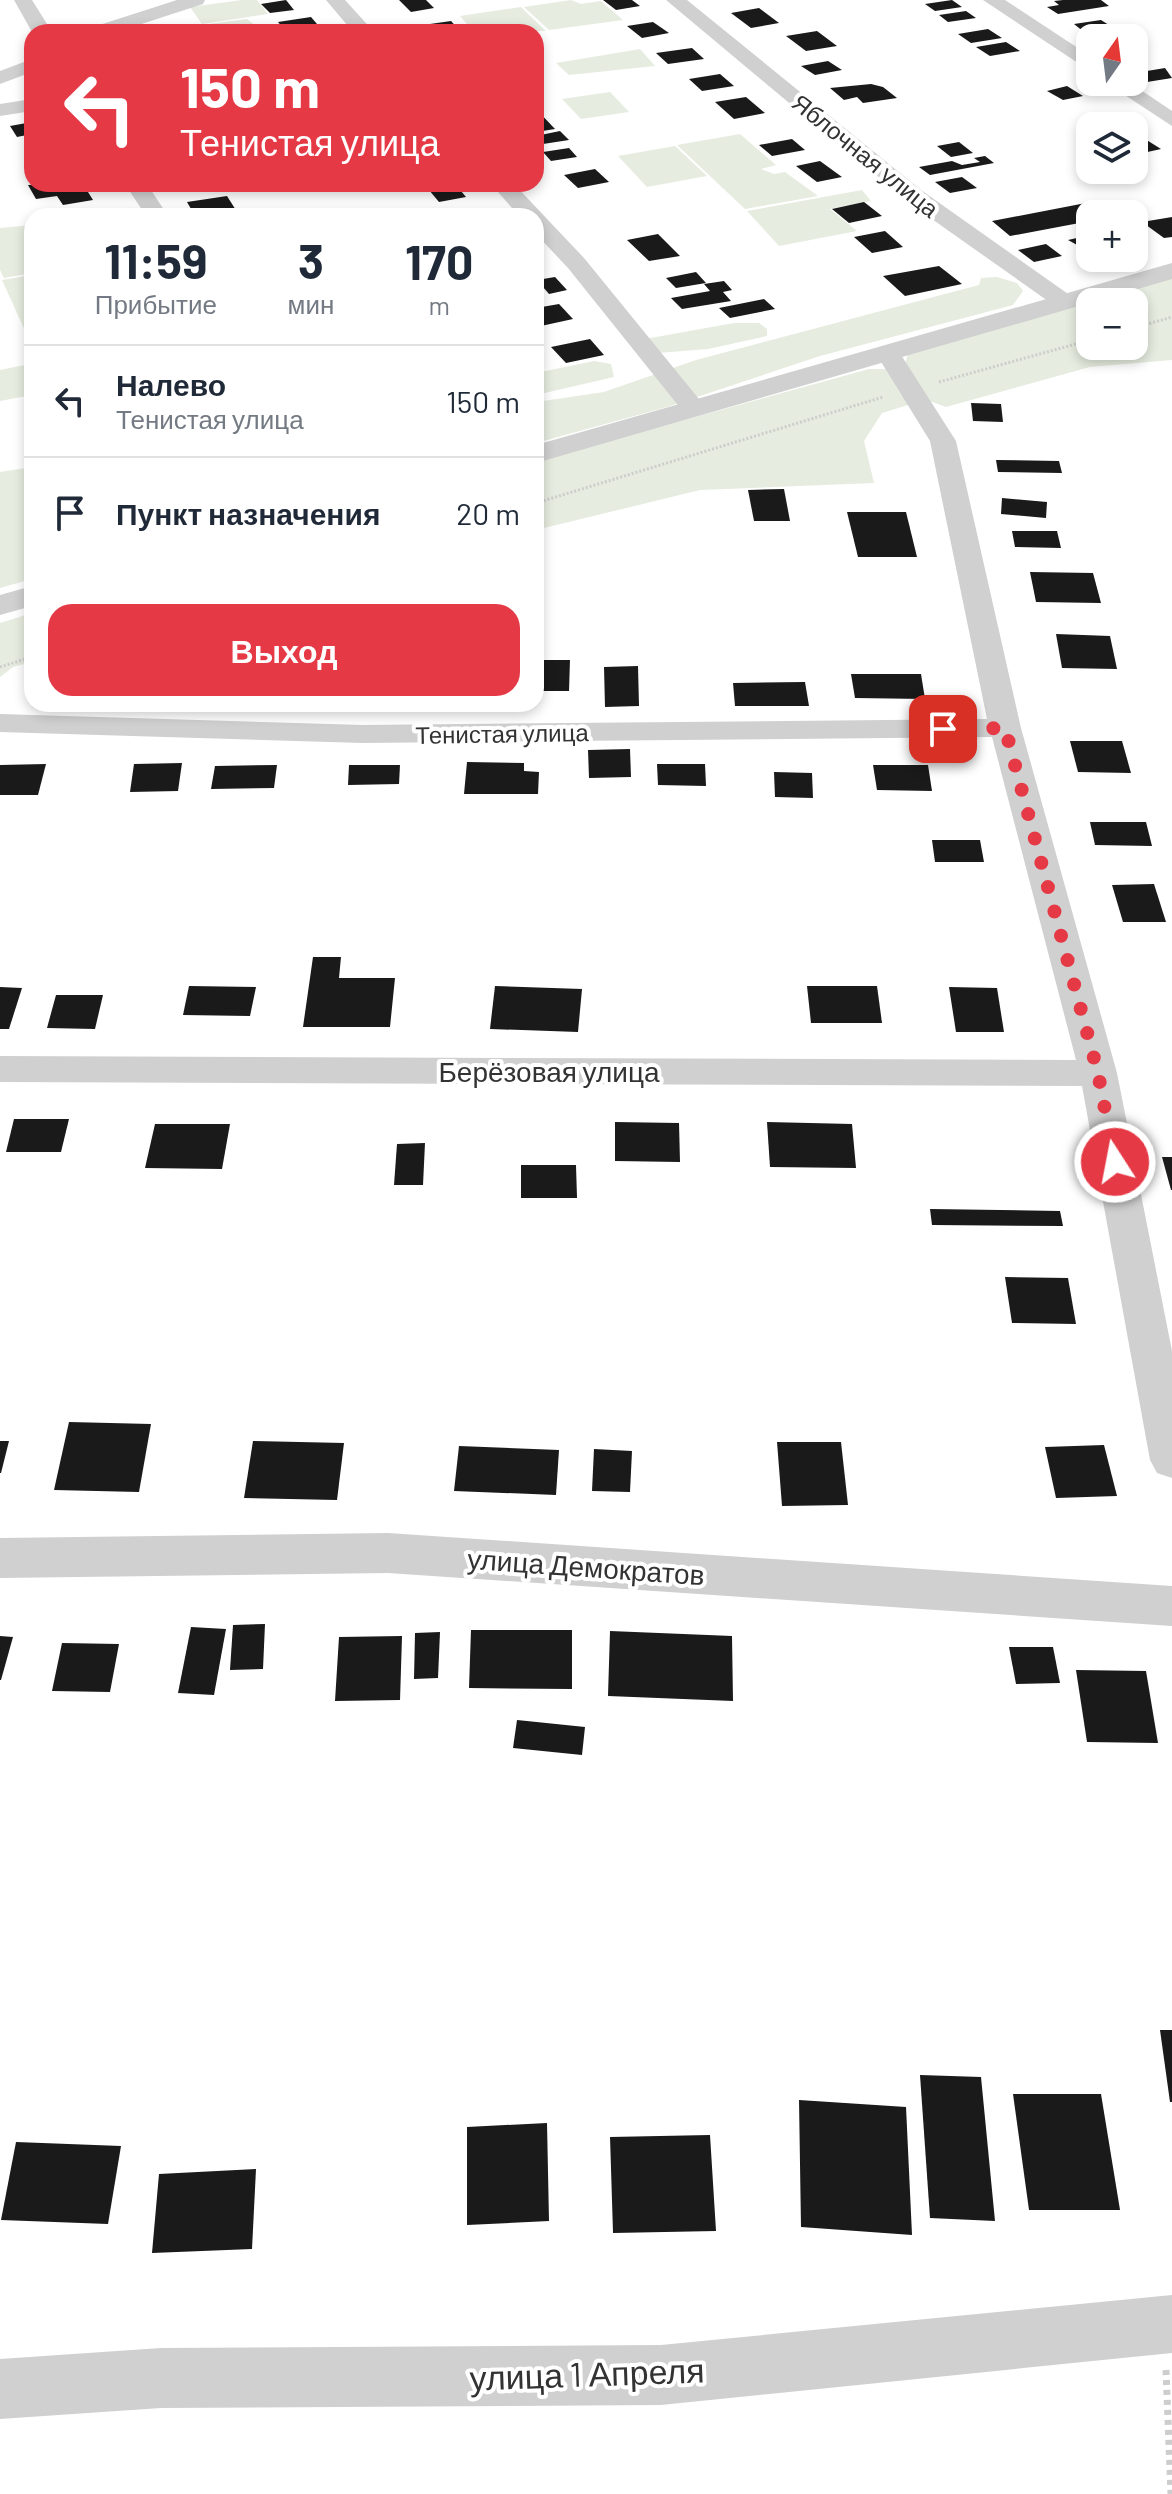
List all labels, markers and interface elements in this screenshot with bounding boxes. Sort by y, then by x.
north arrow [1076,24,1148,96]
map controls [1076,24,1148,360]
text: 150 m [180,52,320,119]
icon: left [48,56,152,160]
street label: Яблочная улица [787,87,946,223]
button: layers [1076,112,1148,184]
text: Тенистая улица [180,120,440,163]
button: + [1076,200,1148,272]
text: 11:59 [104,231,207,289]
text: 3 [298,231,324,289]
text: 170 [405,232,473,290]
text: Прибытие [95,288,217,319]
text: мин [288,288,334,319]
button: − [1076,288,1148,360]
text: m [428,289,450,320]
text: Налево [116,366,226,402]
icon: left [48,379,92,423]
text: 150 m [446,383,520,419]
text: Тенистая улица [116,403,304,434]
icon: arrive [48,491,92,535]
text: Пункт назначения [116,495,380,531]
text: 20 m [456,495,520,531]
button: Выход [48,604,520,696]
pin [909,695,977,763]
icon: arrive [921,707,965,751]
street label: Тенистая улица [415,717,589,749]
street label: Берёзовая улица [438,1054,660,1088]
position arrow [1073,1120,1157,1204]
street label: улица Демократов [466,1541,706,1591]
street label: улица 1 Апреля [469,2348,705,2398]

